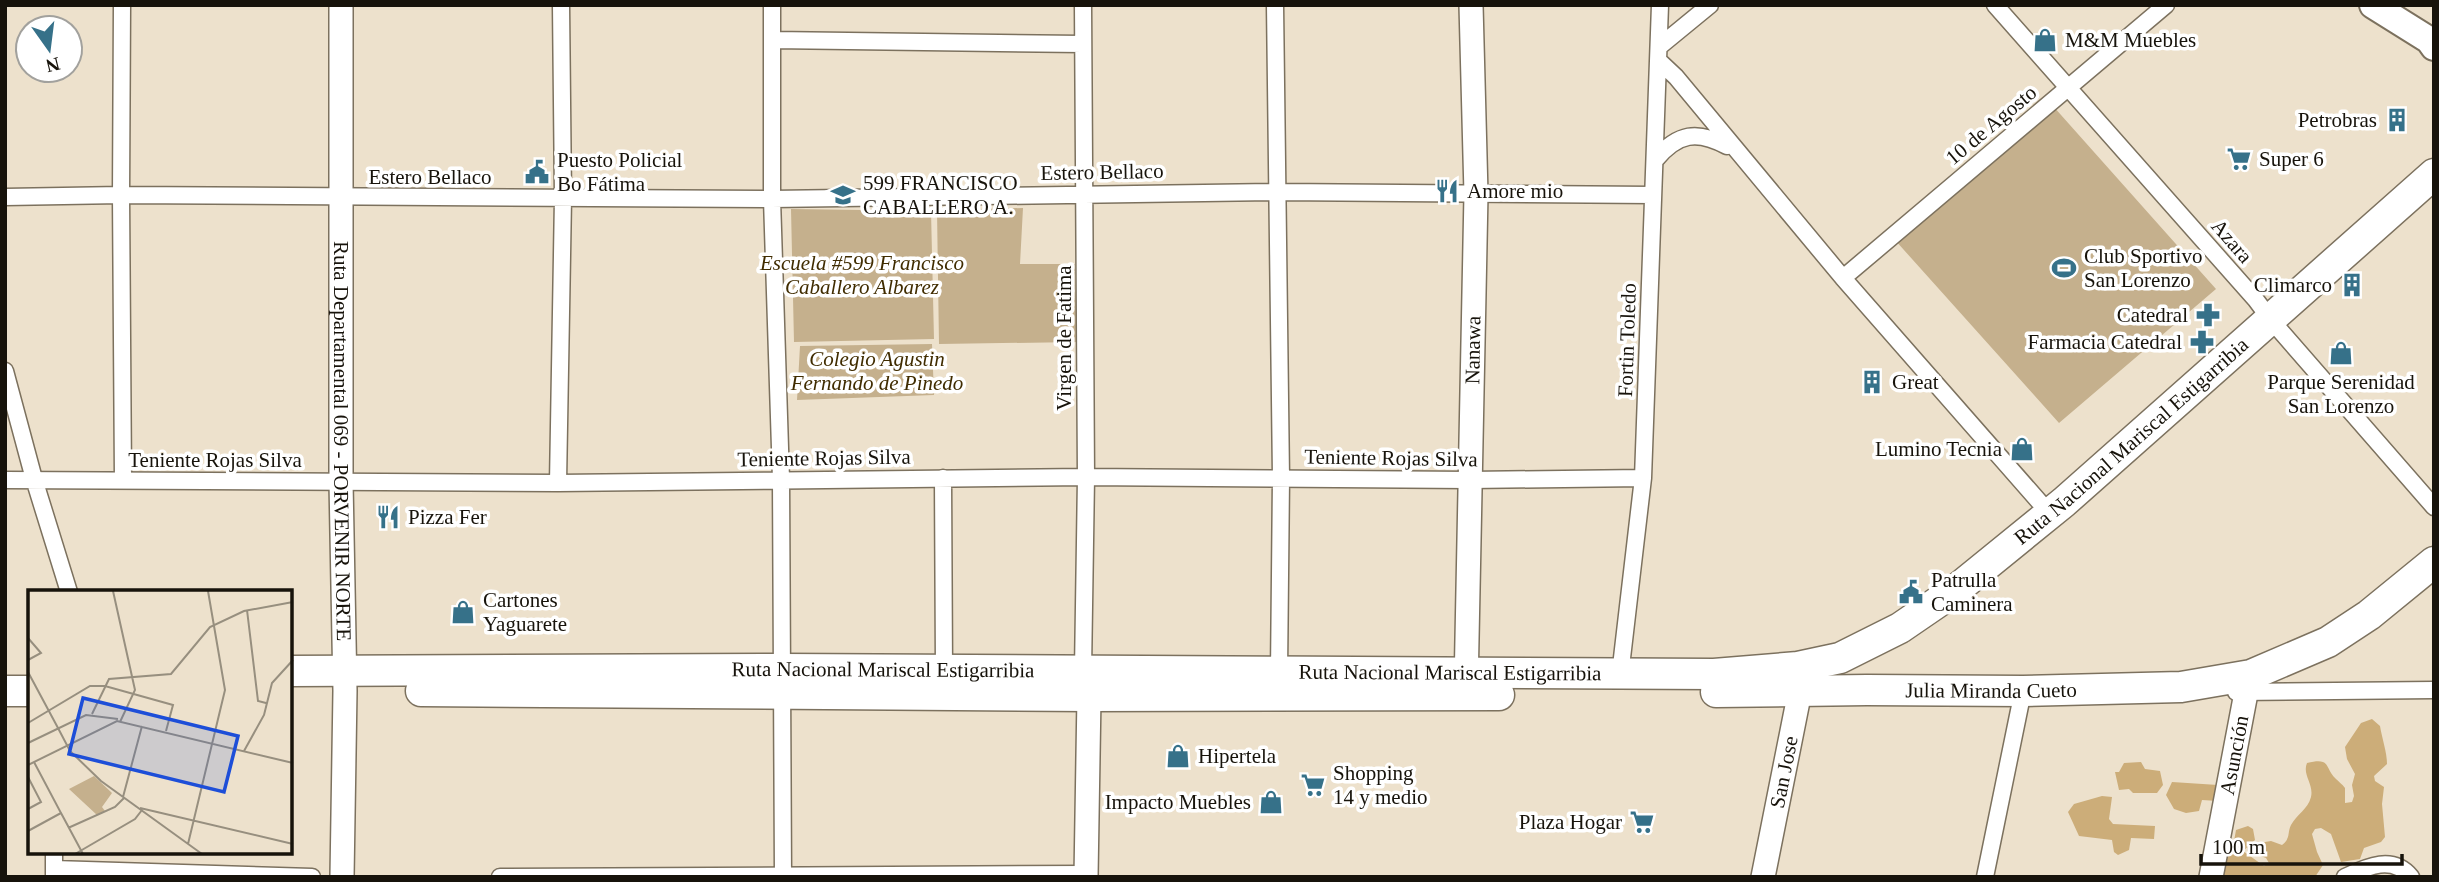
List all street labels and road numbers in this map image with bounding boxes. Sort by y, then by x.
street label: 10 de Agosto [1941,80,2041,170]
street label: Estero Bellaco [1040,159,1164,185]
street label: Estero Bellaco [368,165,492,189]
street label: Azara [2207,214,2258,268]
street label: Ruta Departamental 069 - PORVENIR NORTE [329,241,356,641]
street label: Virgen de Fatima [1052,265,1076,411]
street label: Fortin Toledo [1613,282,1641,398]
street label: Nanawa [1460,315,1486,385]
street label: Ruta Nacional Mariscal Estigarribia [2009,332,2254,550]
street label: Teniente Rojas Silva [737,444,912,472]
street label: Teniente Rojas Silva [1304,444,1479,472]
street label: Teniente Rojas Silva [128,448,302,472]
street label: Ruta Nacional Mariscal Estigarribia [732,657,1035,682]
street label: Ruta Nacional Mariscal Estigarribia [1298,660,1602,685]
street label: Julia Miranda Cueto [1905,678,2077,703]
street label: Asunción [2215,713,2254,797]
street label: San Jose [1765,734,1803,810]

